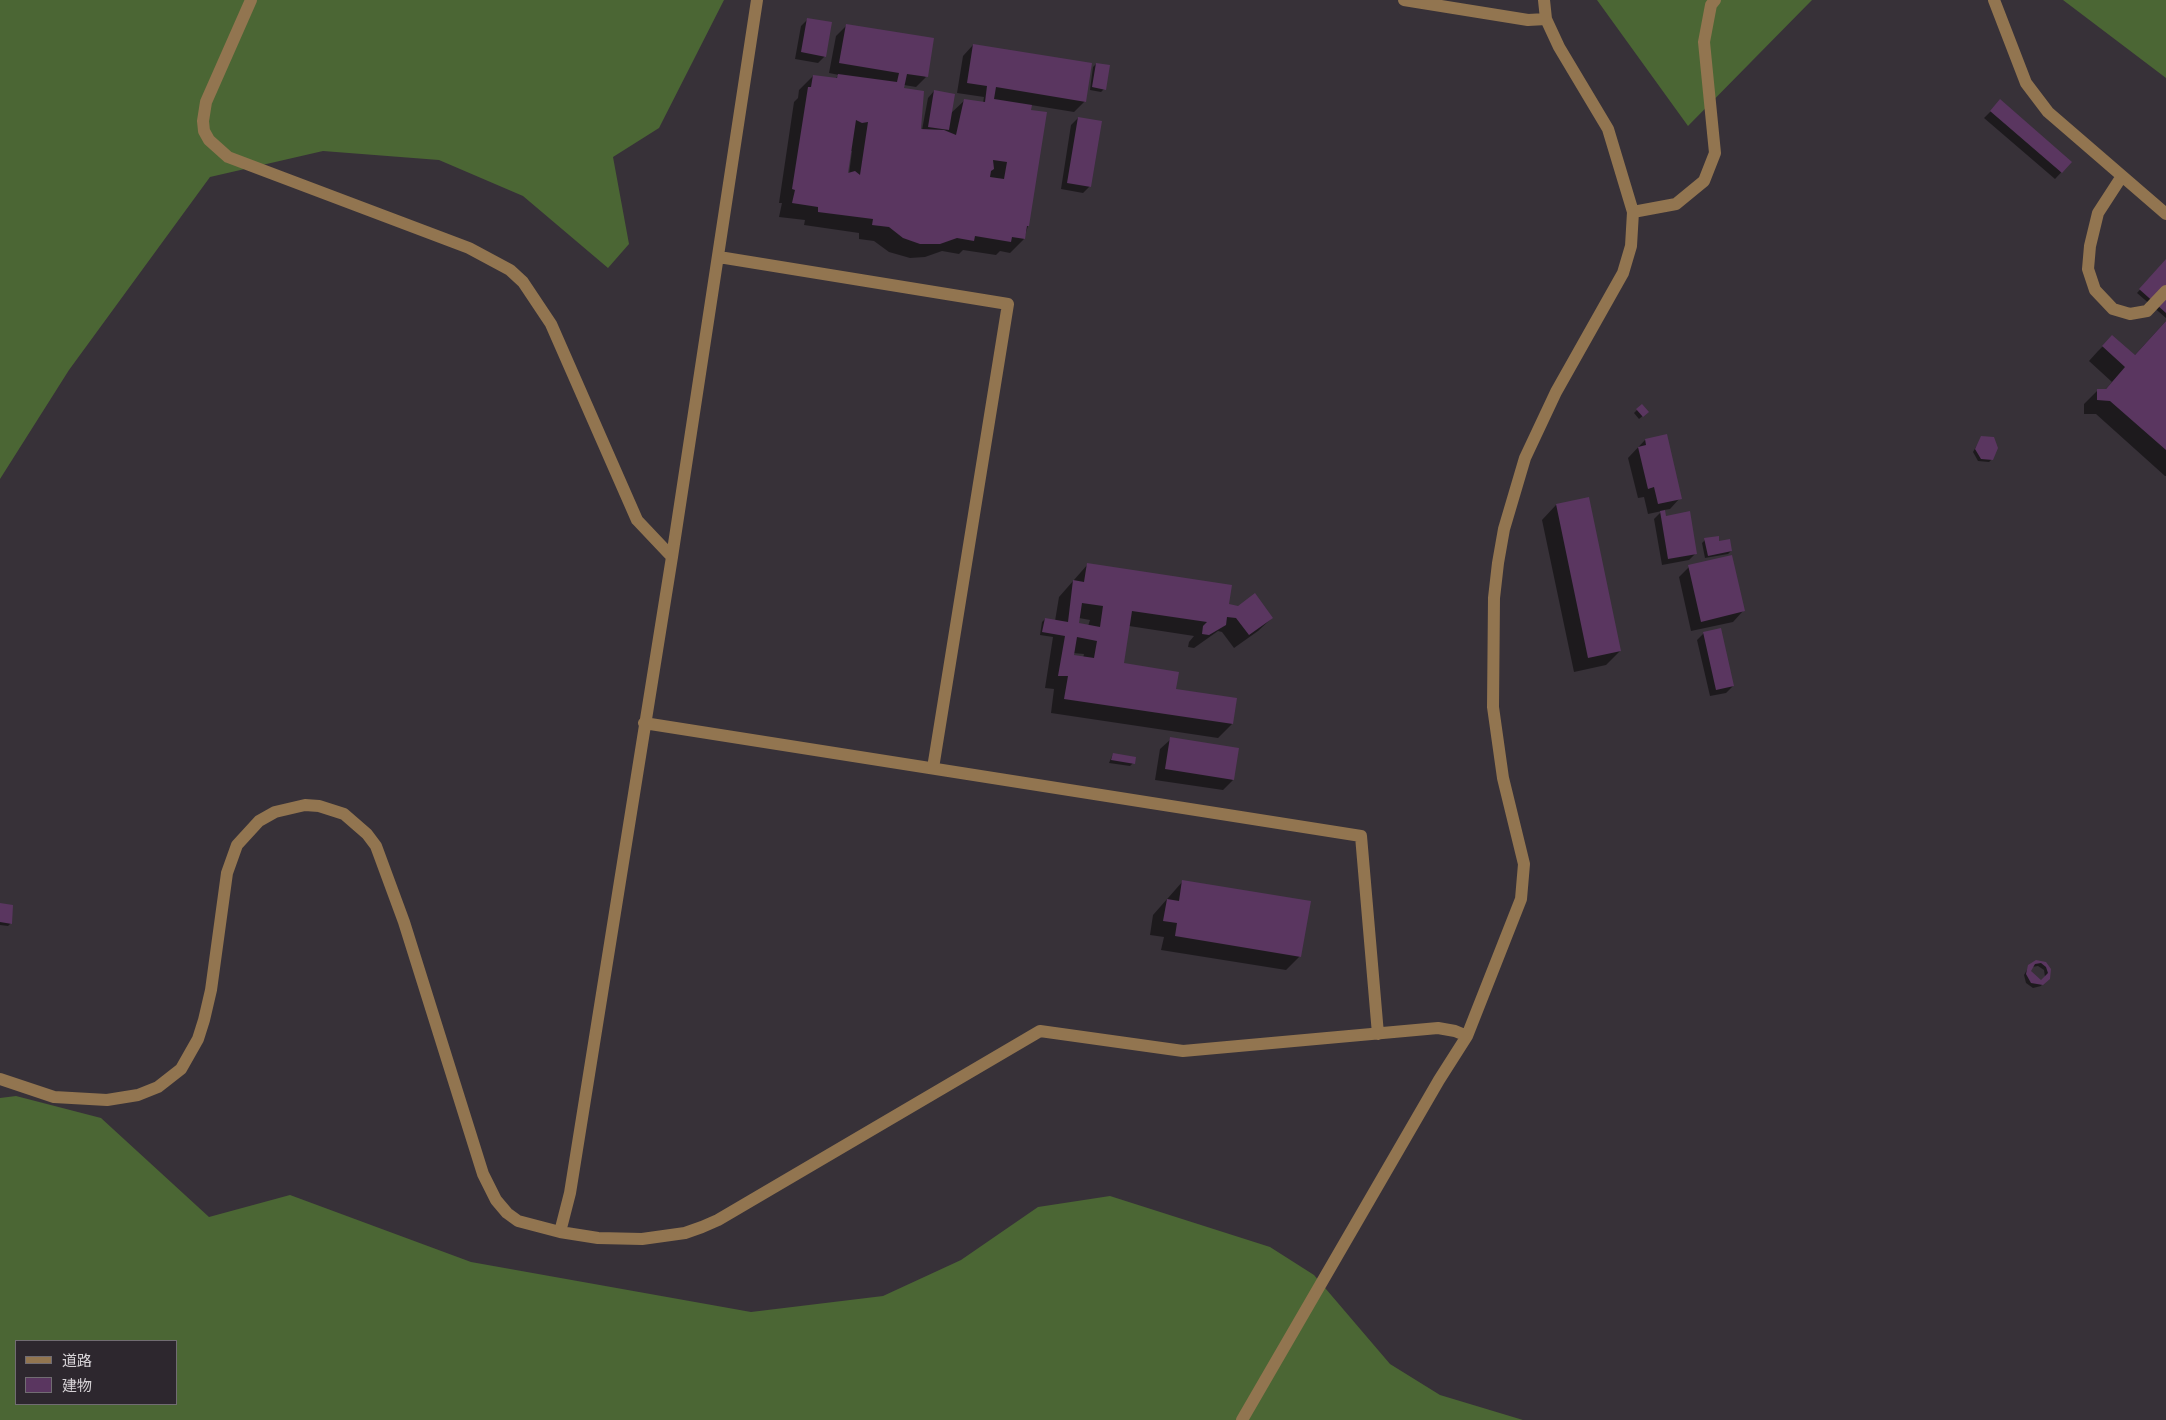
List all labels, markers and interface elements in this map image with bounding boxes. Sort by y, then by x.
legend [15,1340,178,1405]
text: 道路 [62,1351,92,1370]
text: 建物 [62,1376,92,1395]

